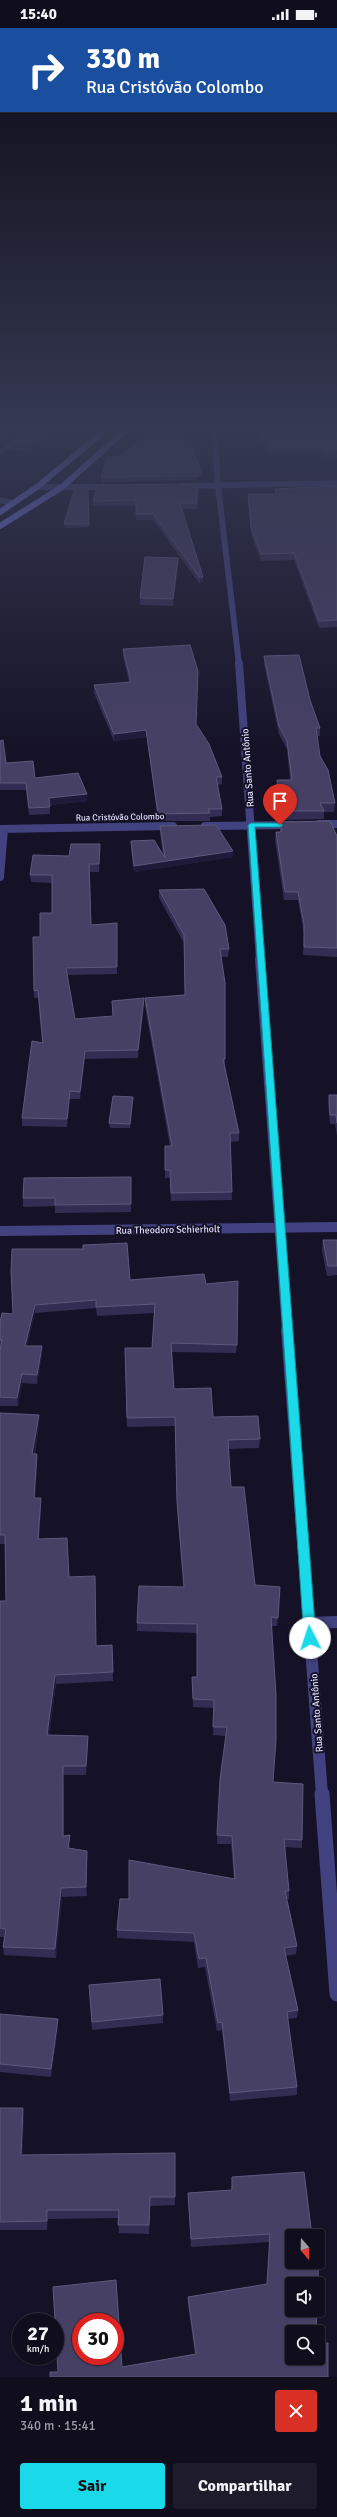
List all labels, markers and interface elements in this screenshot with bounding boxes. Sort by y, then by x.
text: 15:40 [20,5,57,23]
text: 330 m [86,42,160,76]
icon: right [20,44,72,96]
text: Rua Cristóvão Colombo [86,76,264,98]
street label: Rua Santo Antônio [239,728,257,808]
pin [263,784,297,825]
icon: arrive [269,790,291,812]
street label: Rua Cristóvão Colombo [76,811,165,824]
street label: Rua Theodoro Schierholt [116,1223,221,1237]
position arrow [289,1617,331,1659]
street label: Rua Santo Antônio [308,1673,326,1753]
north arrow [285,2229,325,2269]
map controls [285,2229,325,2365]
button: sound [285,2277,325,2317]
speed limit sign: 30 [72,2313,124,2365]
text: 27 [27,2321,49,2346]
button: search [285,2325,325,2365]
text: km/h [27,2343,49,2355]
text: 1 min [20,2388,78,2418]
button: close [275,2390,317,2432]
text: 340 m · 15:41 [20,2418,96,2434]
button: Sair [20,2463,165,2509]
button: Compartilhar [173,2463,317,2509]

